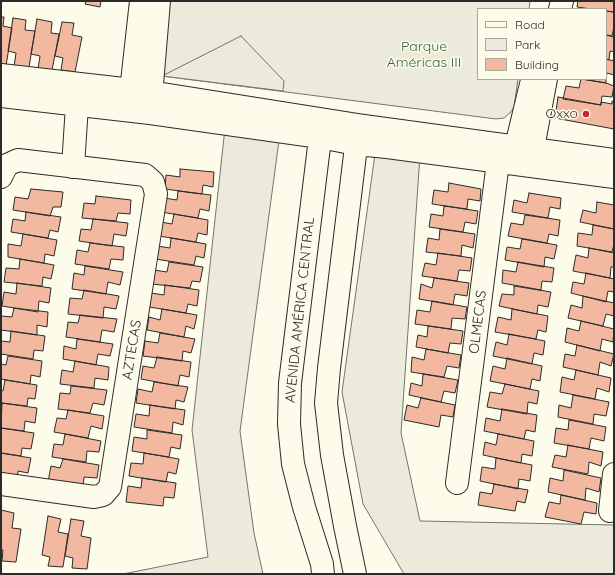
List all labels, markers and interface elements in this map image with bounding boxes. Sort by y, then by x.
legend [477,8,607,80]
text: Road [515,17,545,32]
text: Park [515,37,540,52]
park label: Parque Américas III [387,39,461,72]
text: Building [515,57,559,72]
place label: Oxxo [546,106,578,122]
marker: Oxxo [581,109,591,119]
street label: AVENIDA AMÉRICA CENTRAL [282,216,318,404]
street label: OLMECAS [466,289,490,355]
street label: AZTECAS [119,319,145,381]

